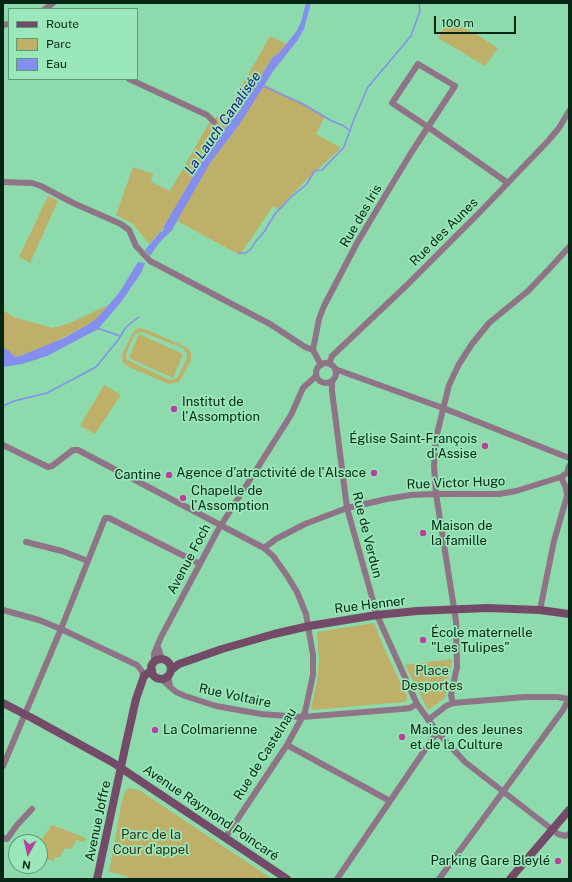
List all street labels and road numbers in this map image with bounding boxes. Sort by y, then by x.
street label: Rue des Iris [337,182,385,250]
street label: Rue des Aunes [407,195,481,269]
street label: Rue Victor Hugo [406,473,506,493]
street label: Rue de Verdun [349,490,385,580]
street label: Avenue Foch [164,521,214,597]
street label: Rue Henner [334,593,406,617]
street label: Rue Voltaire [197,681,273,711]
street label: Rue de Castelnau [230,705,300,803]
street label: Avenue Raymond Poincaré [140,762,282,864]
street label: Avenue Joffre [82,779,114,863]

